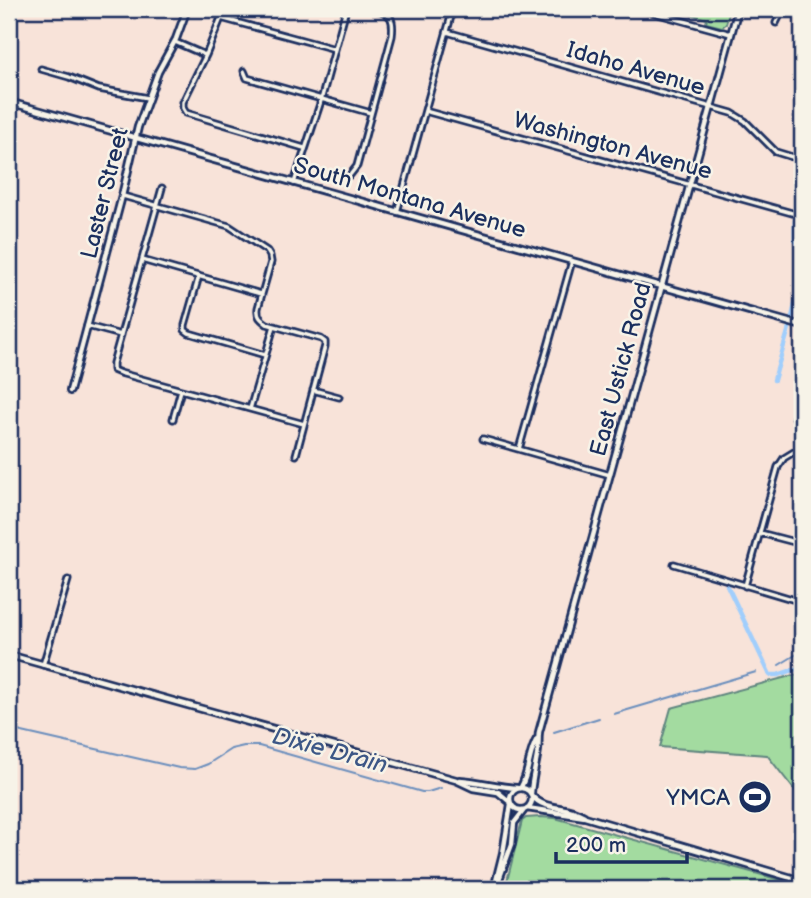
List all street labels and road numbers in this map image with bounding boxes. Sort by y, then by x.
street label: Idaho Avenue [563,36,708,102]
street label: Washington Avenue [510,106,715,186]
street label: Laster Street [75,125,135,262]
street label: South Montana Avenue [290,151,529,245]
street label: East Ustick Road [584,279,658,459]

